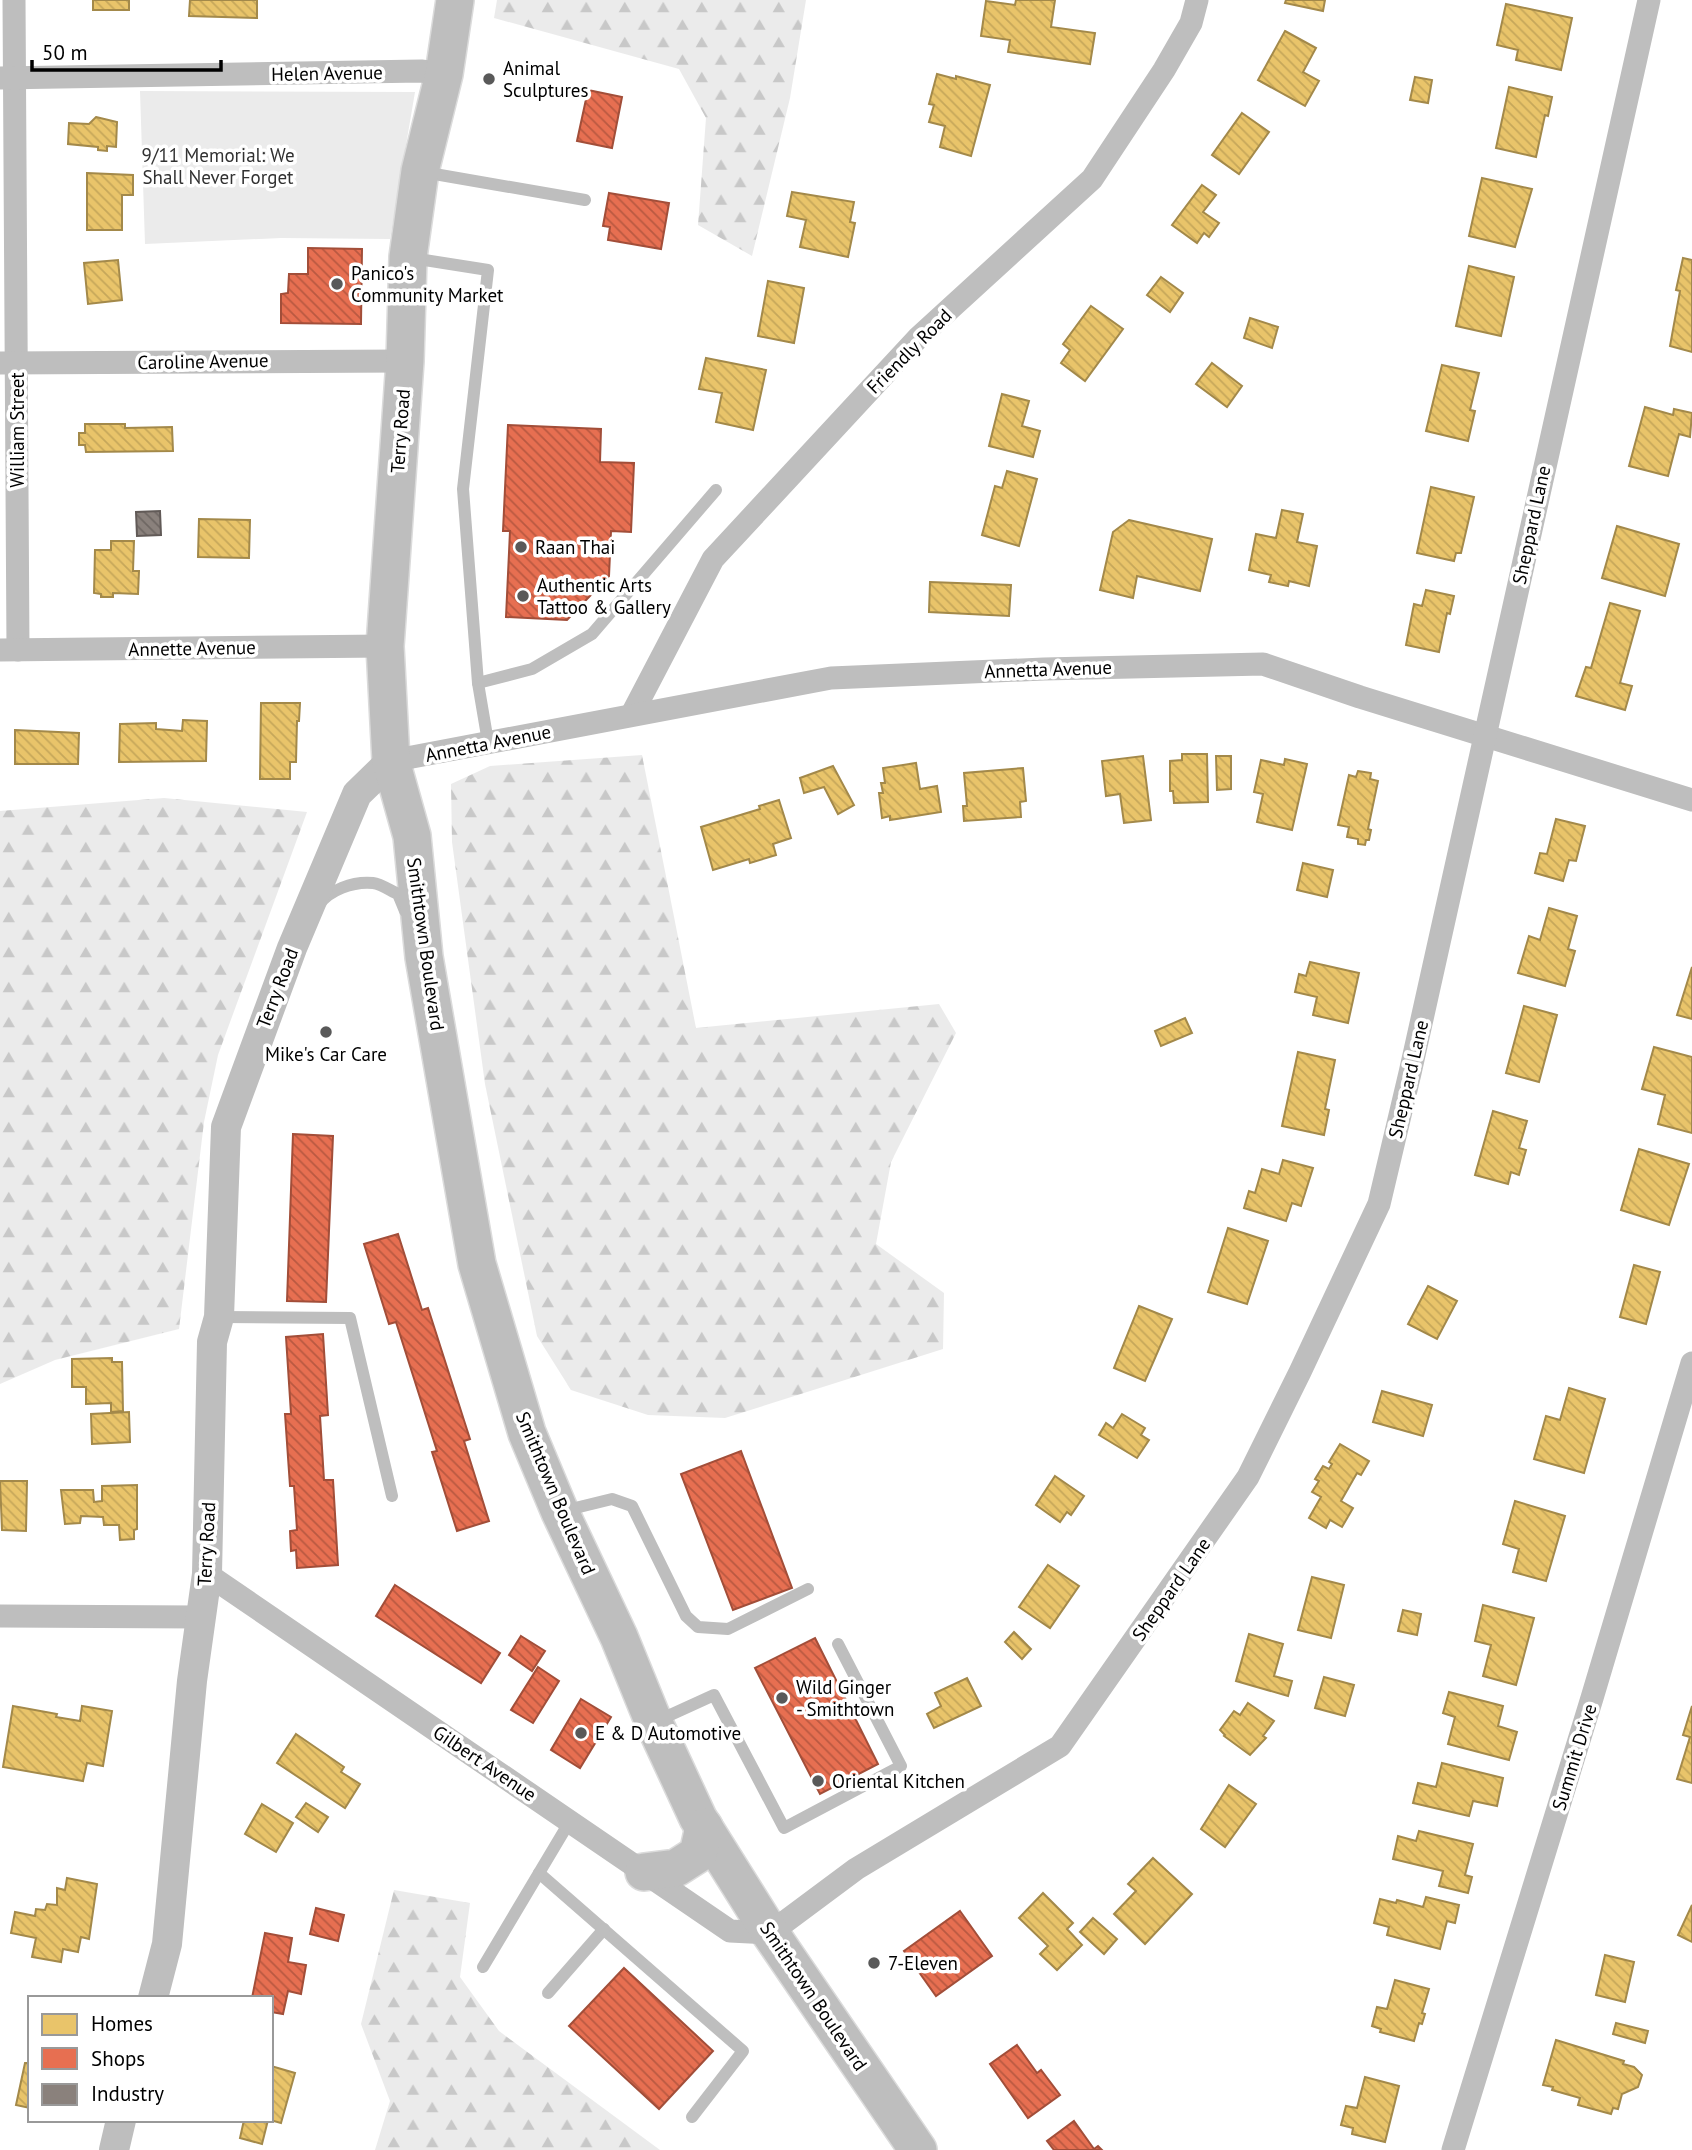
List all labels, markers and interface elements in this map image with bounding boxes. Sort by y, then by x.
scale bar [32,28,220,72]
text: 50 m [42,39,88,66]
place label: Animal Sculptures [503,56,589,102]
street label: Helen Avenue [271,60,383,86]
marker: Animal Sculptures [481,71,497,87]
park label: 9/11 Memorial: We Shall Never Forget [141,143,295,189]
place label: Panico's Community Market [351,261,504,307]
marker: Panico's Community Market [329,276,345,292]
street label: Friendly Road [861,303,957,399]
street label: Caroline Avenue [137,348,269,374]
street label: William Street [5,372,29,488]
street label: Terry Road [385,388,415,474]
street label: Sheppard Lane [1507,463,1555,587]
place label: Raan Thai [535,535,615,559]
marker: Raan Thai [513,539,529,555]
place label: Authentic Arts Tattoo & Gallery [537,573,671,619]
marker: Authentic Arts Tattoo & Gallery [515,588,531,604]
street label: Annette Avenue [128,635,256,661]
street label: Annetta Avenue [984,655,1112,683]
street label: Annetta Avenue [423,719,553,767]
street label: Smithtown Boulevard [402,856,450,1032]
street label: Terry Road [251,944,303,1032]
street label: Sheppard Lane [1383,1017,1433,1141]
marker: Mike's Car Care [318,1024,334,1040]
place label: Mike's Car Care [265,1042,387,1066]
street label: Smithtown Boulevard [511,1408,601,1578]
street label: Terry Road [192,1501,220,1587]
street label: Sheppard Lane [1127,1533,1215,1645]
place label: Wild Ginger - Smithtown [796,1675,894,1721]
marker: Wild Ginger - Smithtown [774,1690,790,1706]
street label: Summit Drive [1546,1701,1602,1813]
street label: Gilbert Avenue [429,1720,541,1806]
place label: E & D Automotive [595,1721,741,1745]
marker: E & D Automotive [573,1725,589,1741]
place label: Oriental Kitchen [832,1769,965,1793]
marker: Oriental Kitchen [810,1773,826,1789]
street label: Smithtown Boulevard [755,1917,873,2075]
place label: 7-Eleven [888,1951,958,1975]
marker: 7-Eleven [866,1955,882,1971]
legend [28,1996,273,2122]
text: Homes [91,2010,153,2037]
text: Shops [91,2045,145,2072]
text: Industry [91,2080,164,2107]

